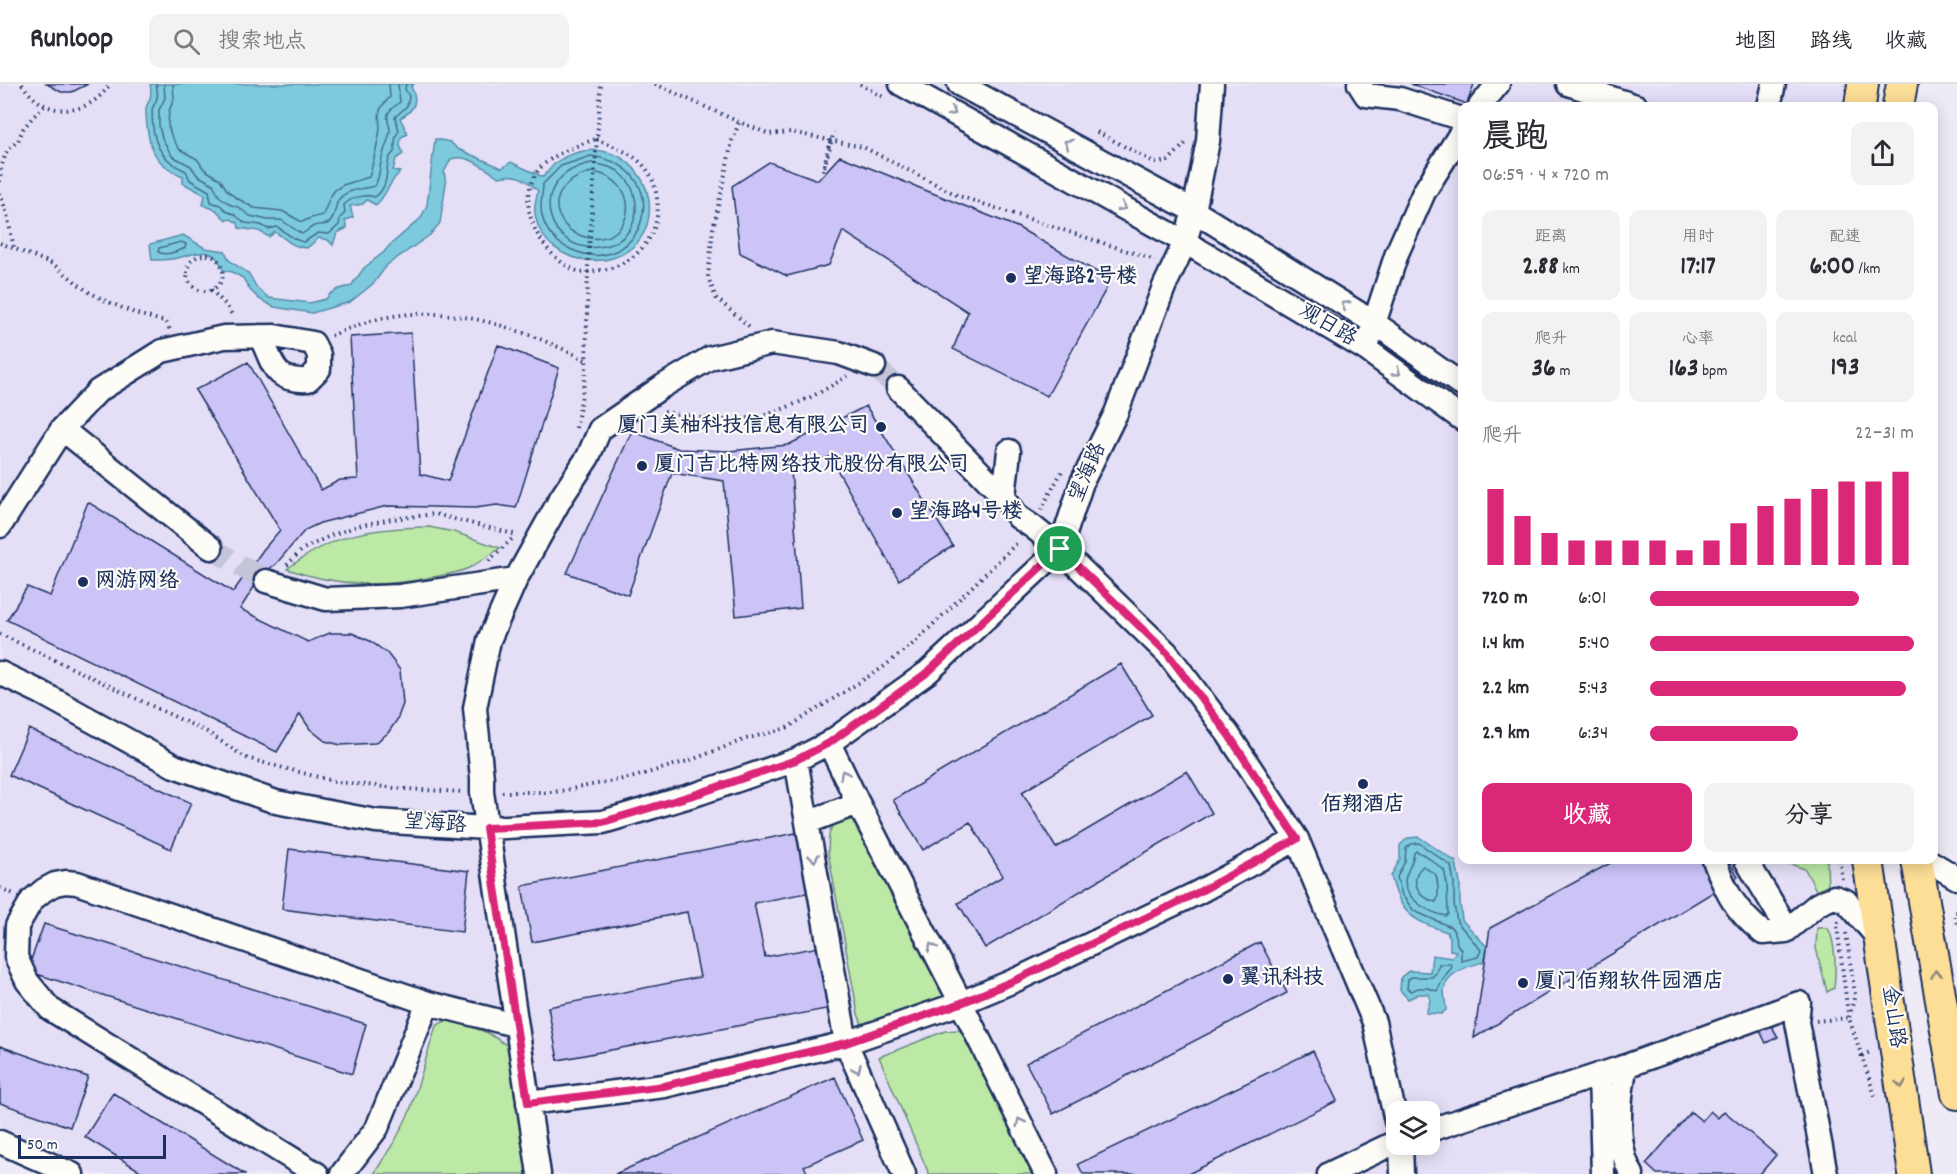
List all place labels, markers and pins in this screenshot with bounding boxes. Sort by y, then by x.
place label: 望海路2号楼 [1023,263,1137,293]
marker: 望海路2号楼 [1004,271,1018,285]
place label: 厦门美柚科技信息有限公司 [617,412,869,442]
marker: 厦门美柚科技信息有限公司 [874,420,888,434]
place label: 厦门吉比特网络技术股份有限公司 [654,451,969,481]
marker: 厦门吉比特网络技术股份有限公司 [635,459,649,473]
place label: 望海路4号楼 [909,498,1023,528]
marker: 望海路4号楼 [890,506,904,520]
pin [1034,523,1085,574]
place label: 网游网络 [95,567,179,597]
marker: 网游网络 [76,575,90,589]
marker: 佰翔酒店 [1356,777,1370,791]
place label: 佰翔酒店 [1321,791,1405,821]
place label: 翼讯科技 [1240,964,1324,994]
place label: 厦门佰翔软件园酒店 [1535,968,1724,998]
marker: 翼讯科技 [1221,972,1235,986]
marker: 厦门佰翔软件园酒店 [1516,976,1530,990]

